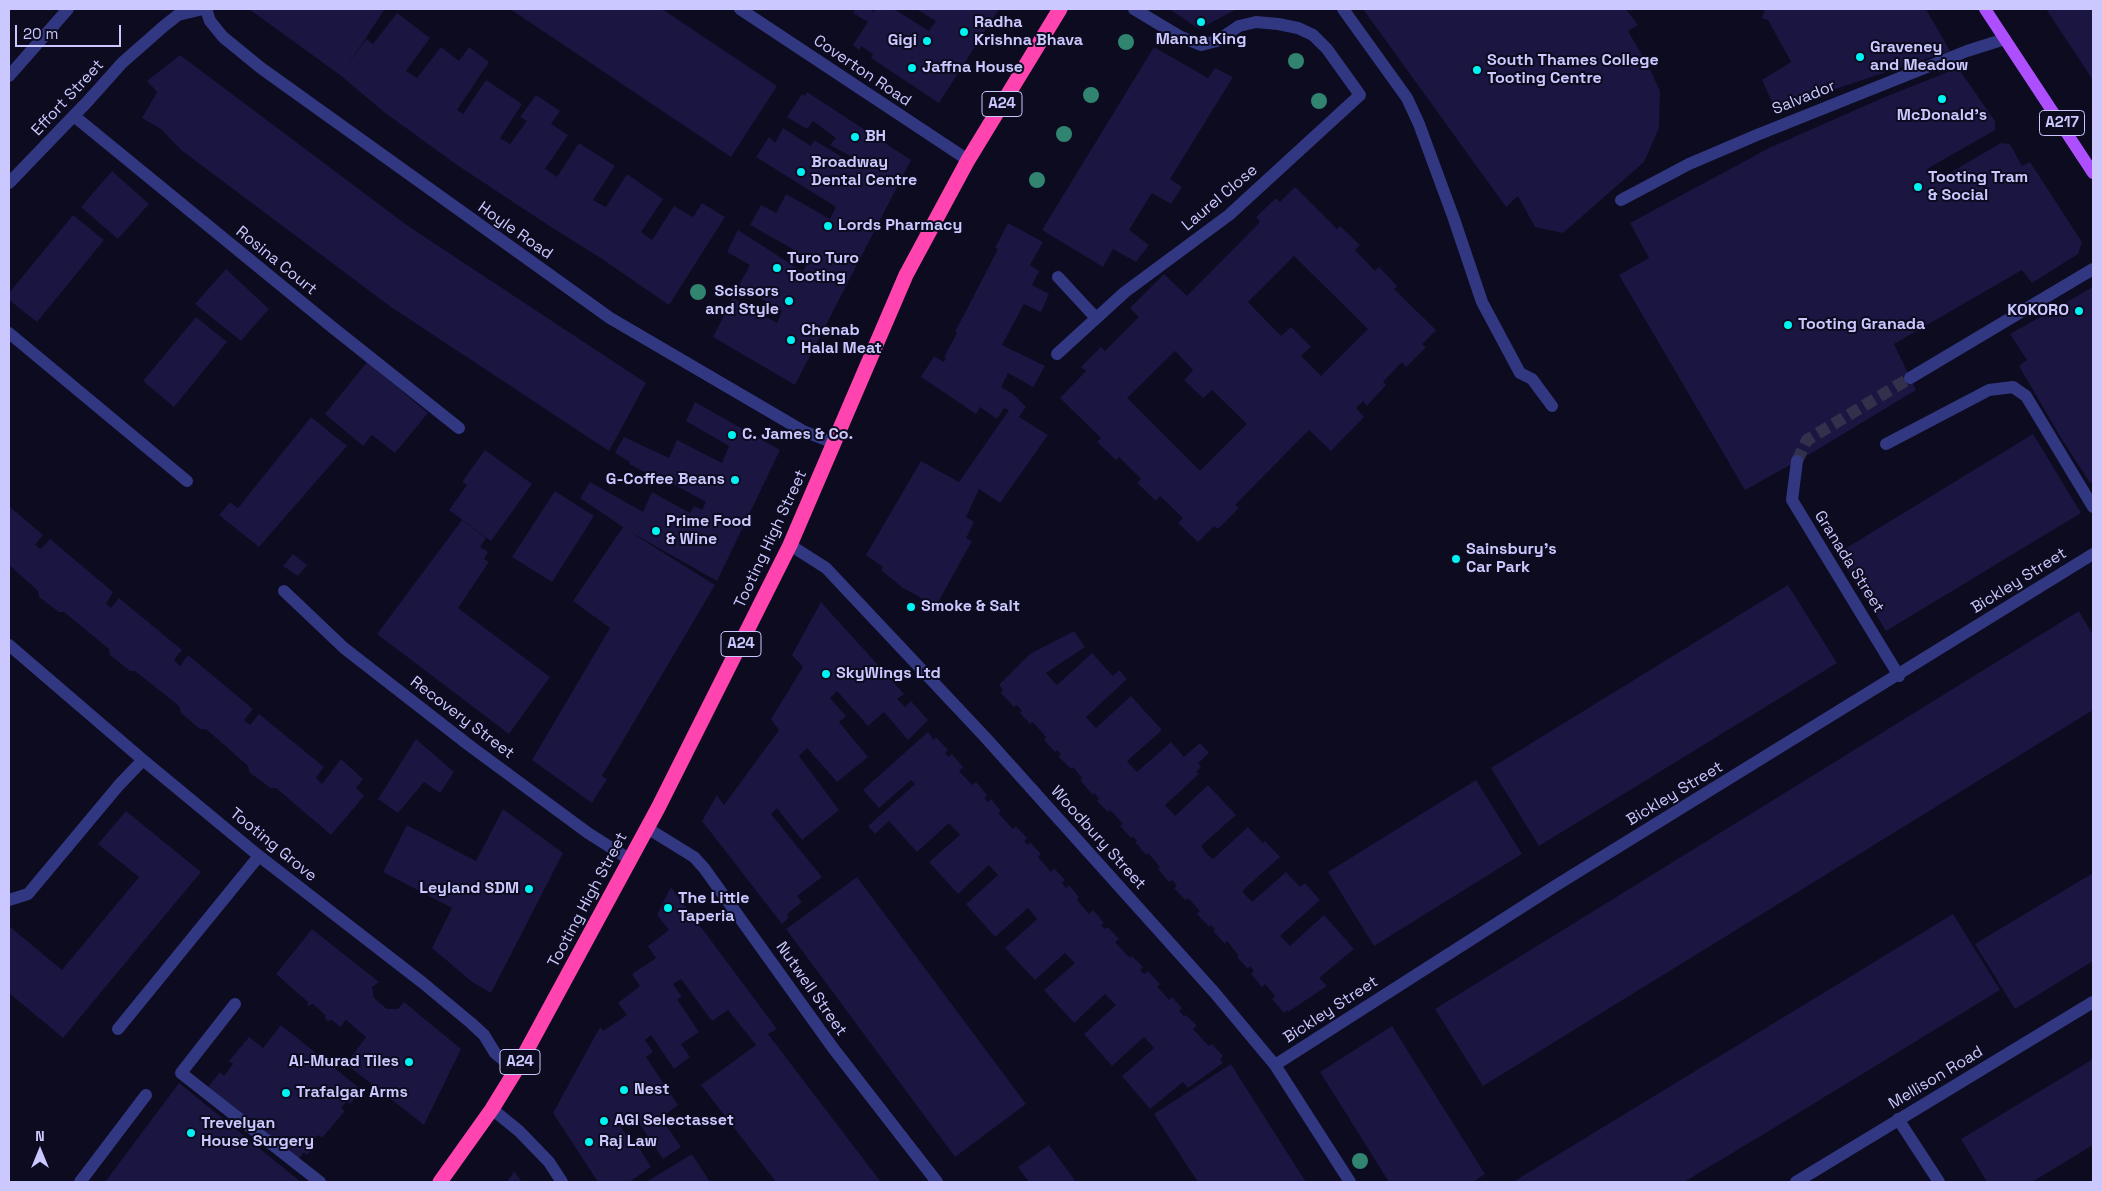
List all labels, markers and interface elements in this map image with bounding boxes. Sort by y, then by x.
place label: Radha Krishna Bhava [974,13,1083,51]
scale bar [18,15,124,47]
marker: Manna King [1195,16,1207,28]
text: 20 m [23,24,58,43]
marker: Radha Krishna Bhava [958,26,970,38]
place label: Manna King [1156,30,1246,50]
street label: Coverton Road [809,31,915,111]
place label: Gigi [888,31,917,51]
marker: Gigi [921,35,933,47]
place label: Graveney and Meadow [1870,38,1968,76]
place label: South Thames College Tooting Centre [1487,51,1659,89]
marker: Graveney and Meadow [1854,51,1866,63]
street label: Effort Street [28,56,108,140]
place label: Jaffna House [922,58,1023,78]
marker: Jaffna House [906,62,918,74]
marker: South Thames College Tooting Centre [1471,64,1483,76]
street label: Salvador [1770,77,1838,119]
road number: A24 [982,92,1022,116]
marker: McDonald's [1936,93,1948,105]
place label: McDonald's [1897,106,1987,126]
road number: A217 [2040,110,2084,136]
place label: BH [865,127,886,147]
marker: BH [849,131,861,143]
place label: Broadway Dental Centre [811,153,917,191]
street label: Laurel Close [1178,161,1262,235]
marker: Broadway Dental Centre [795,166,807,178]
place label: Tooting Tram & Social [1928,168,2028,206]
marker: Tooting Tram & Social [1912,181,1924,193]
street label: Hoyle Road [474,198,556,264]
place label: Lords Pharmacy [838,216,962,236]
marker: Lords Pharmacy [822,220,834,232]
street label: Rosina Court [232,222,320,300]
place label: Turo Turo Tooting [787,249,859,287]
marker: Turo Turo Tooting [771,262,783,274]
place label: Scissors and Style [705,282,779,320]
marker: Scissors and Style [783,295,795,307]
place label: KOKORO [2007,301,2069,321]
marker: KOKORO [2073,305,2085,317]
place label: Tooting Granada [1798,315,1925,335]
marker: Tooting Granada [1782,319,1794,331]
place label: Chenab Halal Meat [801,321,882,359]
marker: Chenab Halal Meat [785,334,797,346]
place label: C. James & Co. [742,425,853,445]
marker: C. James & Co. [726,429,738,441]
street label: Tooting High Street [731,467,811,611]
place label: G-Coffee Beans [606,470,725,490]
marker: G-Coffee Beans [729,474,741,486]
street label: Granada Street [1810,507,1888,617]
place label: Prime Food & Wine [666,512,751,550]
marker: Prime Food & Wine [650,525,662,537]
place label: Sainsbury's Car Park [1466,540,1557,578]
street label: Bickley Street [1968,544,2070,618]
marker: Sainsbury's Car Park [1450,553,1462,565]
place label: Smoke & Salt [921,597,1020,617]
marker: Smoke & Salt [905,601,917,613]
road number: A24 [721,632,761,656]
place label: SkyWings Ltd [836,664,941,684]
marker: SkyWings Ltd [820,668,832,680]
street label: Recovery Street [406,673,518,763]
street label: Bickley Street [1623,758,1727,830]
street label: Woodbury Street [1046,782,1150,894]
street label: Tooting Grove [226,804,320,886]
street label: Tooting High Street [544,829,632,971]
place label: Leyland SDM [419,879,519,899]
marker: Leyland SDM [523,883,535,895]
place label: The Little Taperia [678,889,749,927]
marker: The Little Taperia [662,902,674,914]
street label: Nutwell Street [771,938,851,1040]
street label: Bickley Street [1280,972,1382,1048]
street label: Mellison Road [1885,1042,1987,1114]
road number: A24 [500,1050,540,1074]
place label: Al-Murad Tiles [289,1052,399,1072]
marker: Al-Murad Tiles [403,1056,415,1068]
place label: Nest [634,1080,669,1100]
place label: Trafalgar Arms [296,1083,408,1103]
marker: Nest [618,1084,630,1096]
marker: Trafalgar Arms [280,1087,292,1099]
place label: AGI Selectasset [614,1111,734,1131]
place label: Trevelyan House Surgery [201,1114,314,1152]
marker: AGI Selectasset [598,1115,610,1127]
north arrow [15,1126,65,1176]
text: N [35,1127,45,1145]
marker: Trevelyan House Surgery [185,1127,197,1139]
place label: Raj Law [599,1132,657,1152]
marker: Raj Law [583,1136,595,1148]

